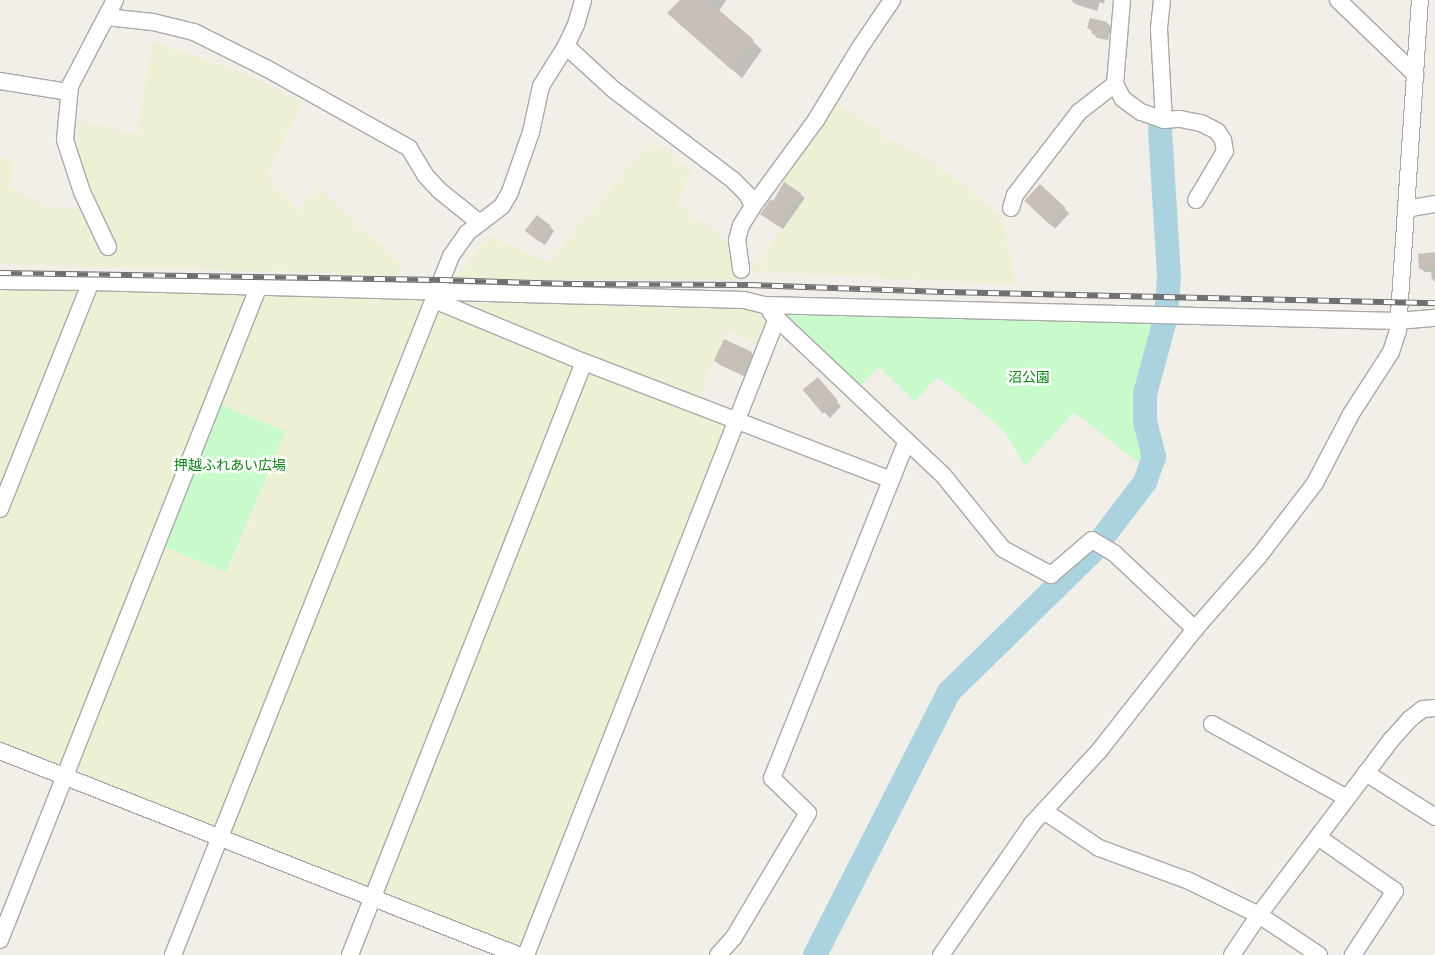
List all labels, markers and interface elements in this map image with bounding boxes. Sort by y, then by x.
park label: 沼公園 [1008,369,1050,385]
park label: 押越ふれあい広場 [174,457,286,473]

